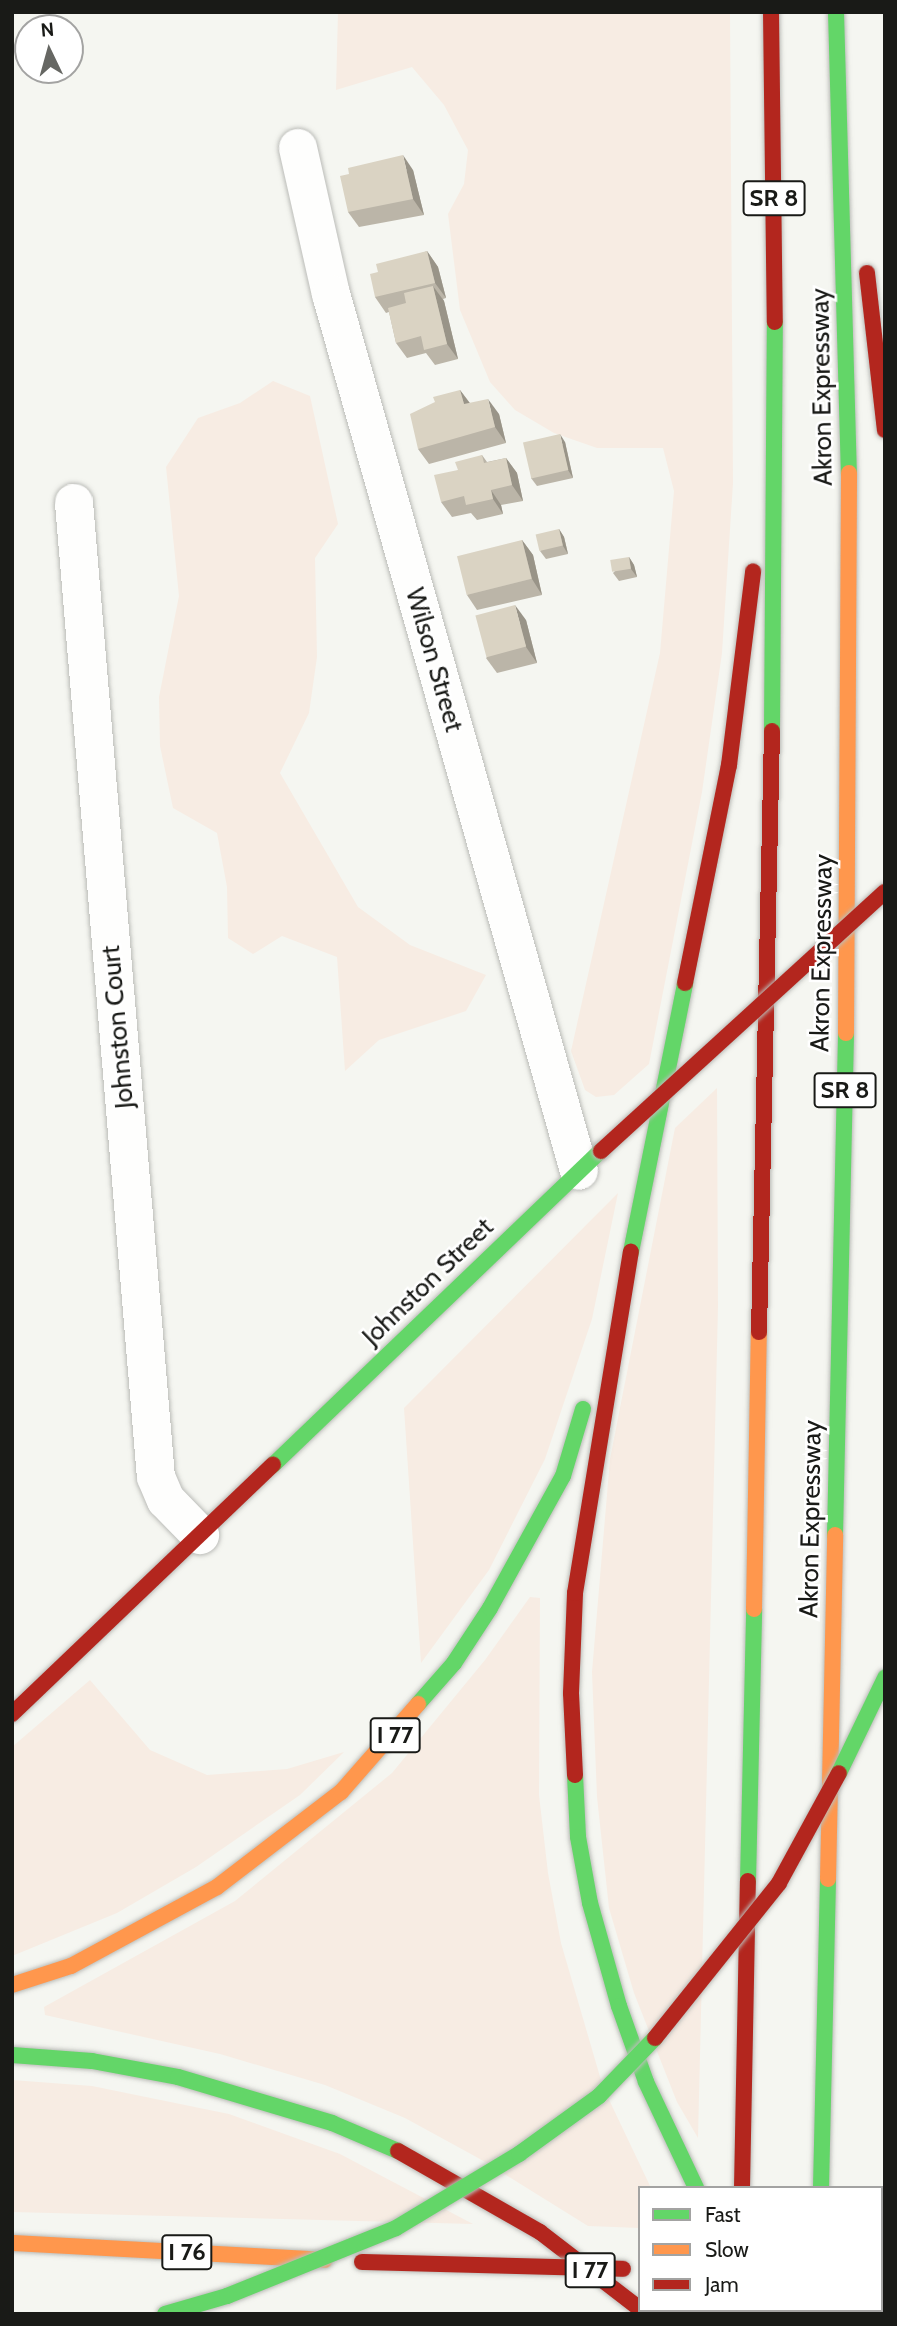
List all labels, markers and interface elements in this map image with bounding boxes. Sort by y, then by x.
north arrow [14,14,84,84]
text: N [40,18,55,42]
road number: SR 8 [742,178,806,218]
street label: Akron Expressway [805,288,839,486]
street label: Wilson Street [399,584,469,736]
street label: Akron Expressway [805,854,839,1052]
street label: Johnston Court [95,944,141,1110]
road number: SR 8 [814,1070,876,1110]
street label: Johnston Street [356,1212,500,1352]
street label: Akron Expressway [794,1420,828,1618]
road number: I 77 [369,1714,421,1756]
legend [638,2186,883,2312]
text: Fast [705,2202,741,2227]
road number: I 76 [161,2232,213,2272]
text: Slow [705,2237,749,2262]
road number: I 77 [564,2250,616,2290]
text: Jam [705,2272,739,2297]

